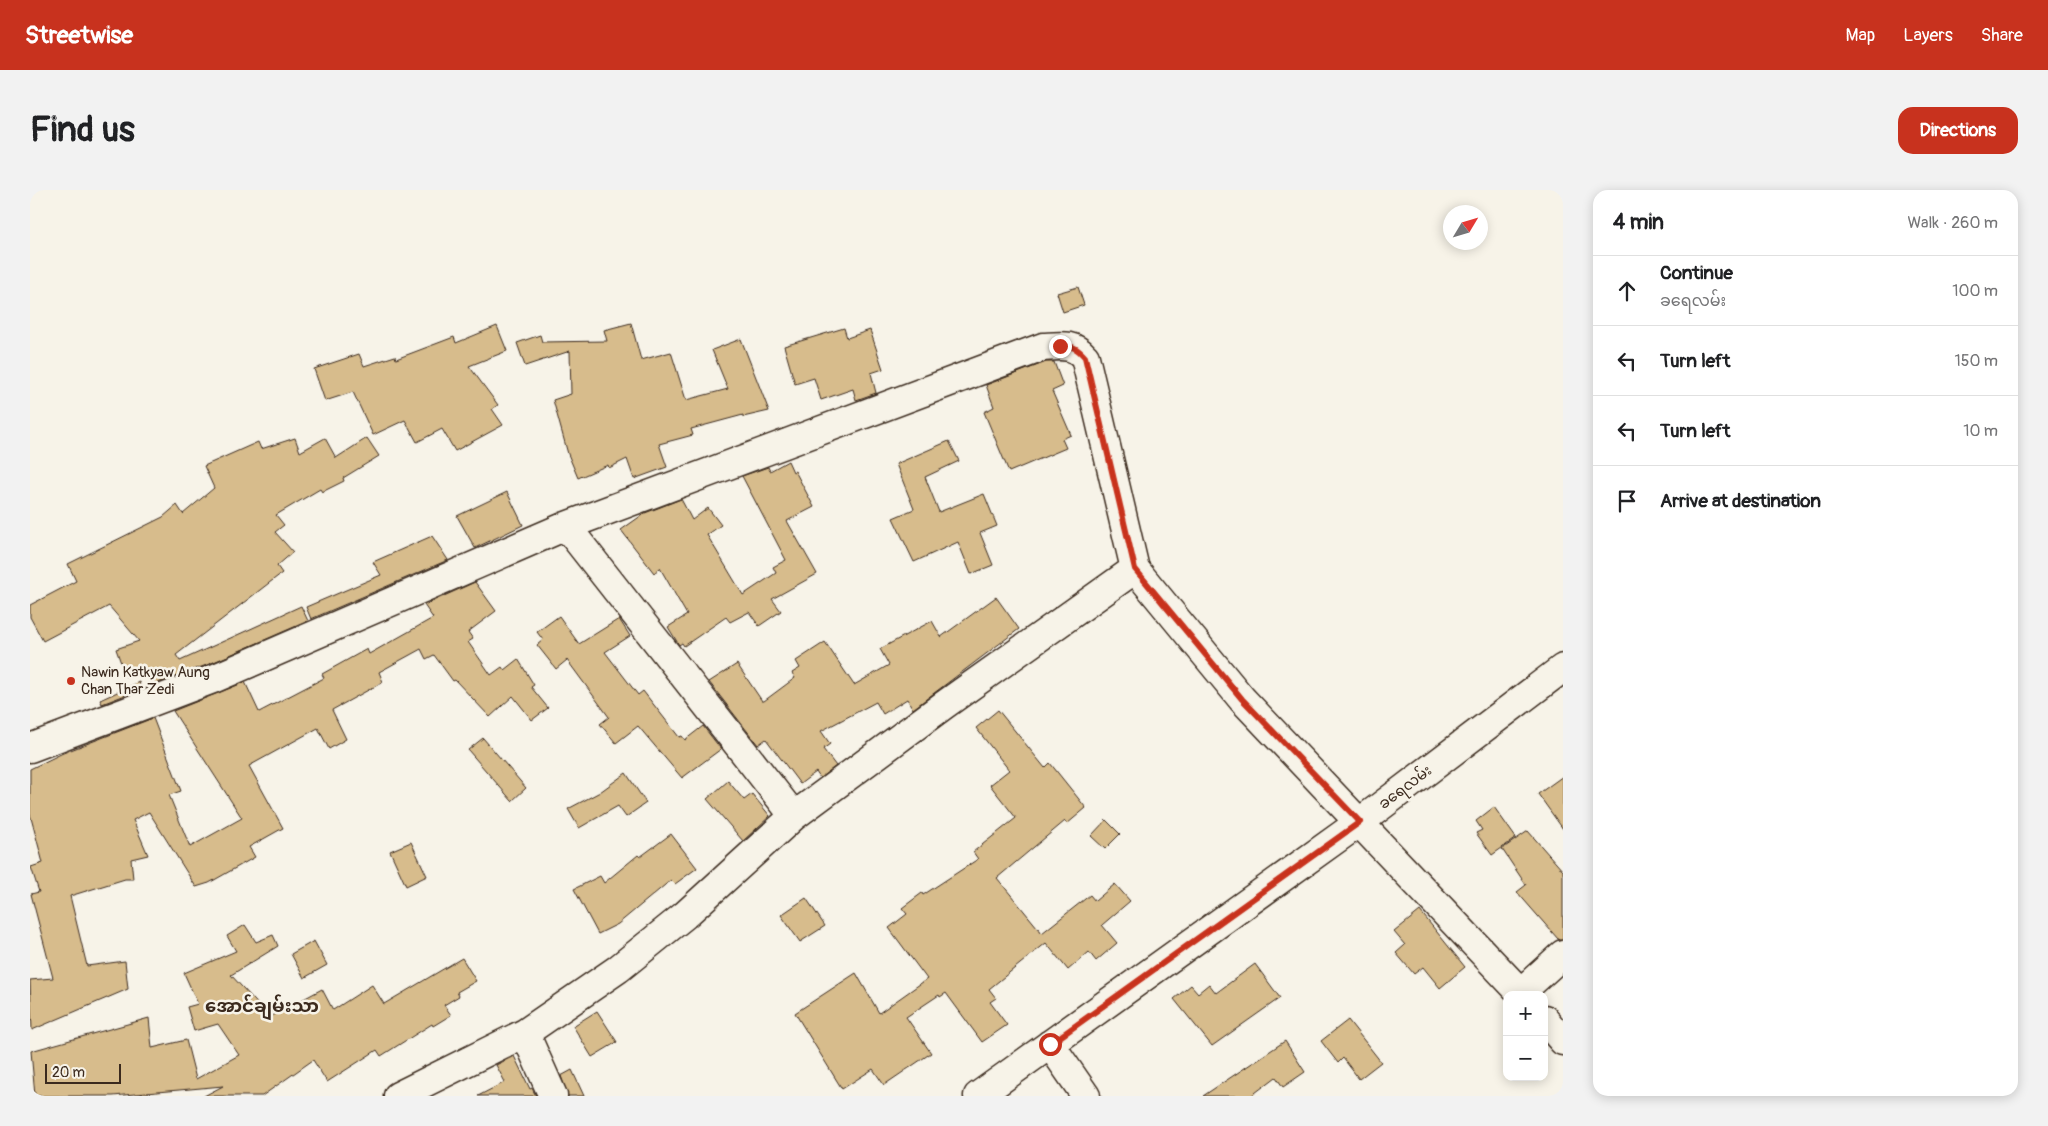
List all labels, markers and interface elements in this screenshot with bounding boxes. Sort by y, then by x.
text: Streetwise [25,21,133,50]
text: Map [1846,24,1875,47]
text: Layers [1903,24,1953,47]
text: Share [1981,24,2023,47]
button: Directions [1898,107,2018,154]
text: Find us [30,108,135,152]
north arrow [1443,205,1488,250]
text: 4 min [1613,209,1664,236]
text: Walk · 260 m [1907,213,1998,233]
text: Continue [1660,261,1733,285]
icon: ahead [1613,277,1641,305]
text: 100 m [1952,281,1998,301]
text: ခရေလမ်း [1660,291,1726,311]
route end [1049,335,1072,358]
icon: left [1613,347,1641,375]
text: Turn left [1660,349,1730,373]
text: 150 m [1954,351,1998,371]
icon: left [1613,417,1641,445]
text: Turn left [1660,419,1730,443]
text: 10 m [1963,421,1998,441]
icon: arrive [1613,487,1641,515]
text: Arrive at destination [1660,489,1821,513]
place label: Nawin Katkyaw Aung Chan Thar Zedi [81,663,210,699]
marker: Nawin Katkyaw Aung Chan Thar Zedi [65,675,77,687]
street label: ခရေလမ်း [1374,760,1437,815]
map controls [1503,991,1548,1081]
button: + [1503,991,1548,1036]
district label: အောင်ချမ်းသာ [205,994,319,1021]
route start [1039,1033,1062,1056]
button: − [1503,1036,1548,1081]
scale bar [45,1061,121,1084]
text: 20 m [52,1064,85,1081]

